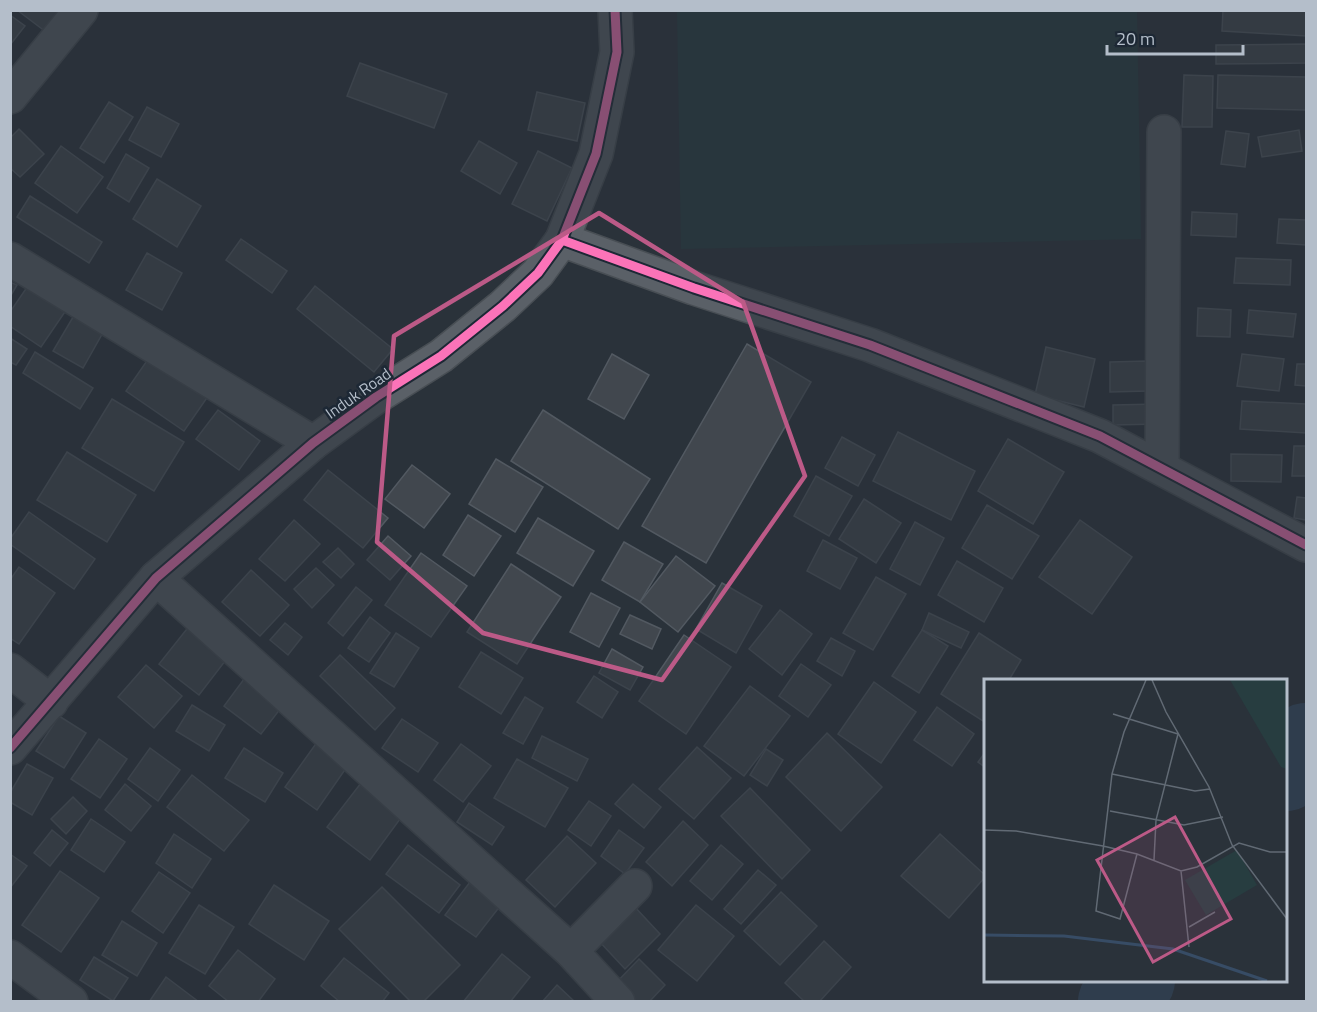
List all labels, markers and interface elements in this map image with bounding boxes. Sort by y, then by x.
scale bar [1107,18,1244,56]
text: 20 m [1116,25,1155,52]
street label: Induk Road [320,362,396,424]
inset map [984,679,1287,982]

